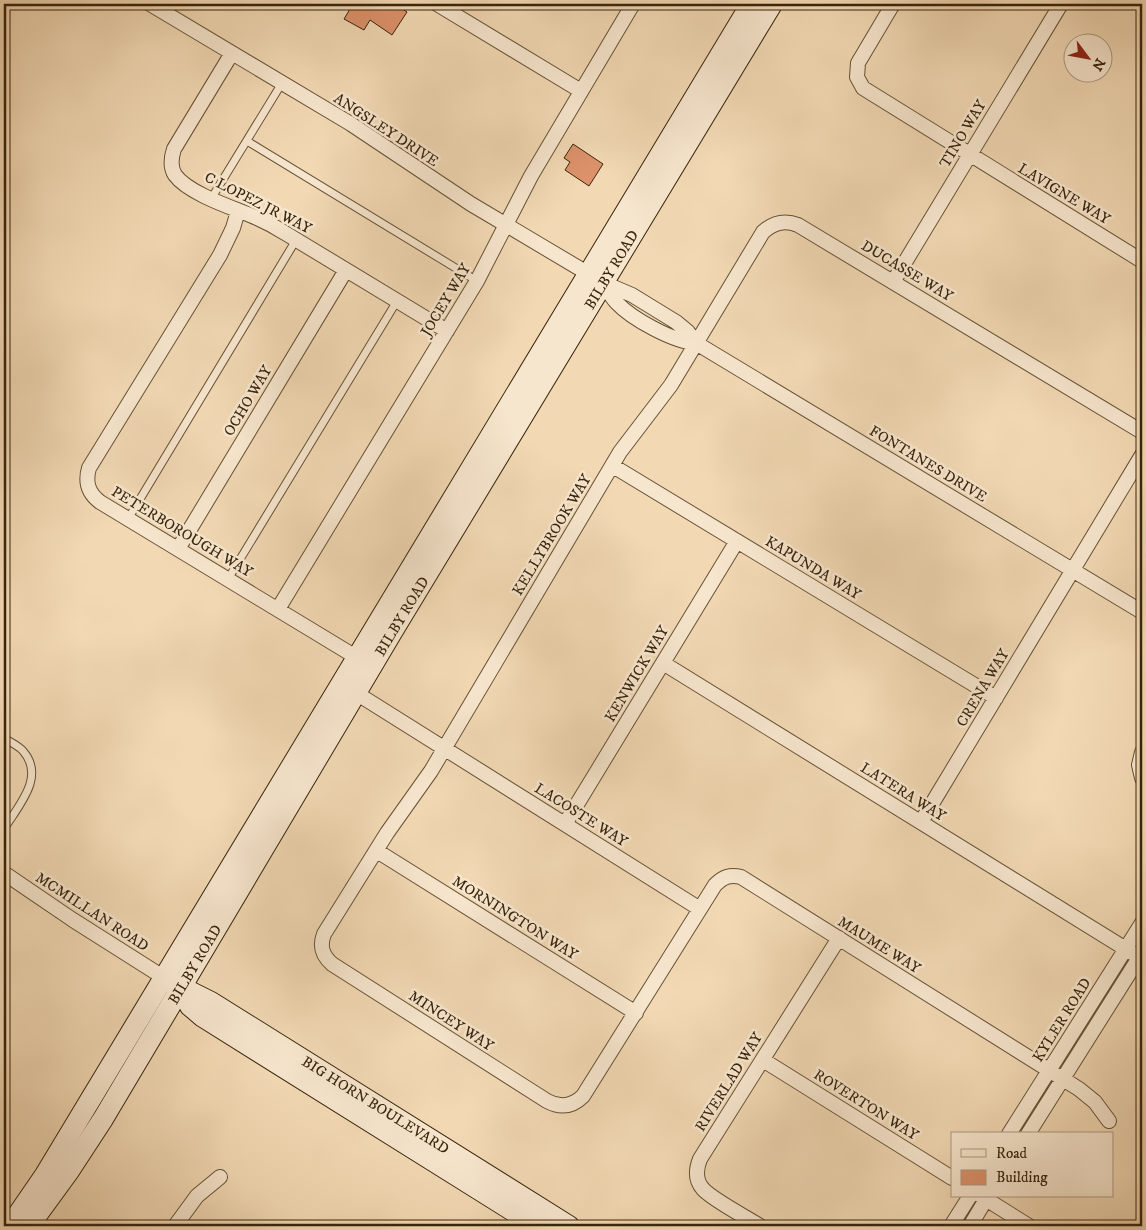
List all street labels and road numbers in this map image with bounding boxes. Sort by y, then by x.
street label: ANGSLEY DRIVE [330,89,442,171]
street label: TINO WAY [935,96,991,171]
street label: LAVIGNE WAY [1014,159,1114,229]
street label: C LOPEZ JR WAY [201,168,315,238]
street label: BILBY ROAD [580,226,643,313]
street label: DUCASSE WAY [858,236,957,306]
street label: JOCEY WAY [416,260,475,342]
street label: OCHO WAY [220,362,277,440]
street label: FONTANES DRIVE [866,421,991,507]
street label: KELLYBROOK WAY [508,470,596,599]
street label: PETERBOROUGH WAY [108,482,257,582]
street label: KAPUNDA WAY [762,532,865,604]
street label: BILBY ROAD [371,573,433,660]
street label: KENWICK WAY [601,622,673,726]
street label: CRENA WAY [952,645,1014,730]
street label: LATERA WAY [857,758,950,826]
street label: LACOSTE WAY [531,779,632,851]
street label: MCMILLAN ROAD [32,868,152,956]
street label: MORNINGTON WAY [449,872,582,965]
street label: MAUME WAY [834,912,924,978]
street label: BILBY ROAD [164,921,226,1008]
street label: KYLER ROAD [1029,974,1095,1066]
street label: MINCEY WAY [405,987,497,1056]
street label: RIVERLAD WAY [691,1028,767,1135]
street label: BIG HORN BOULEVARD [298,1052,453,1158]
street label: ROVERTON WAY [810,1065,922,1145]

